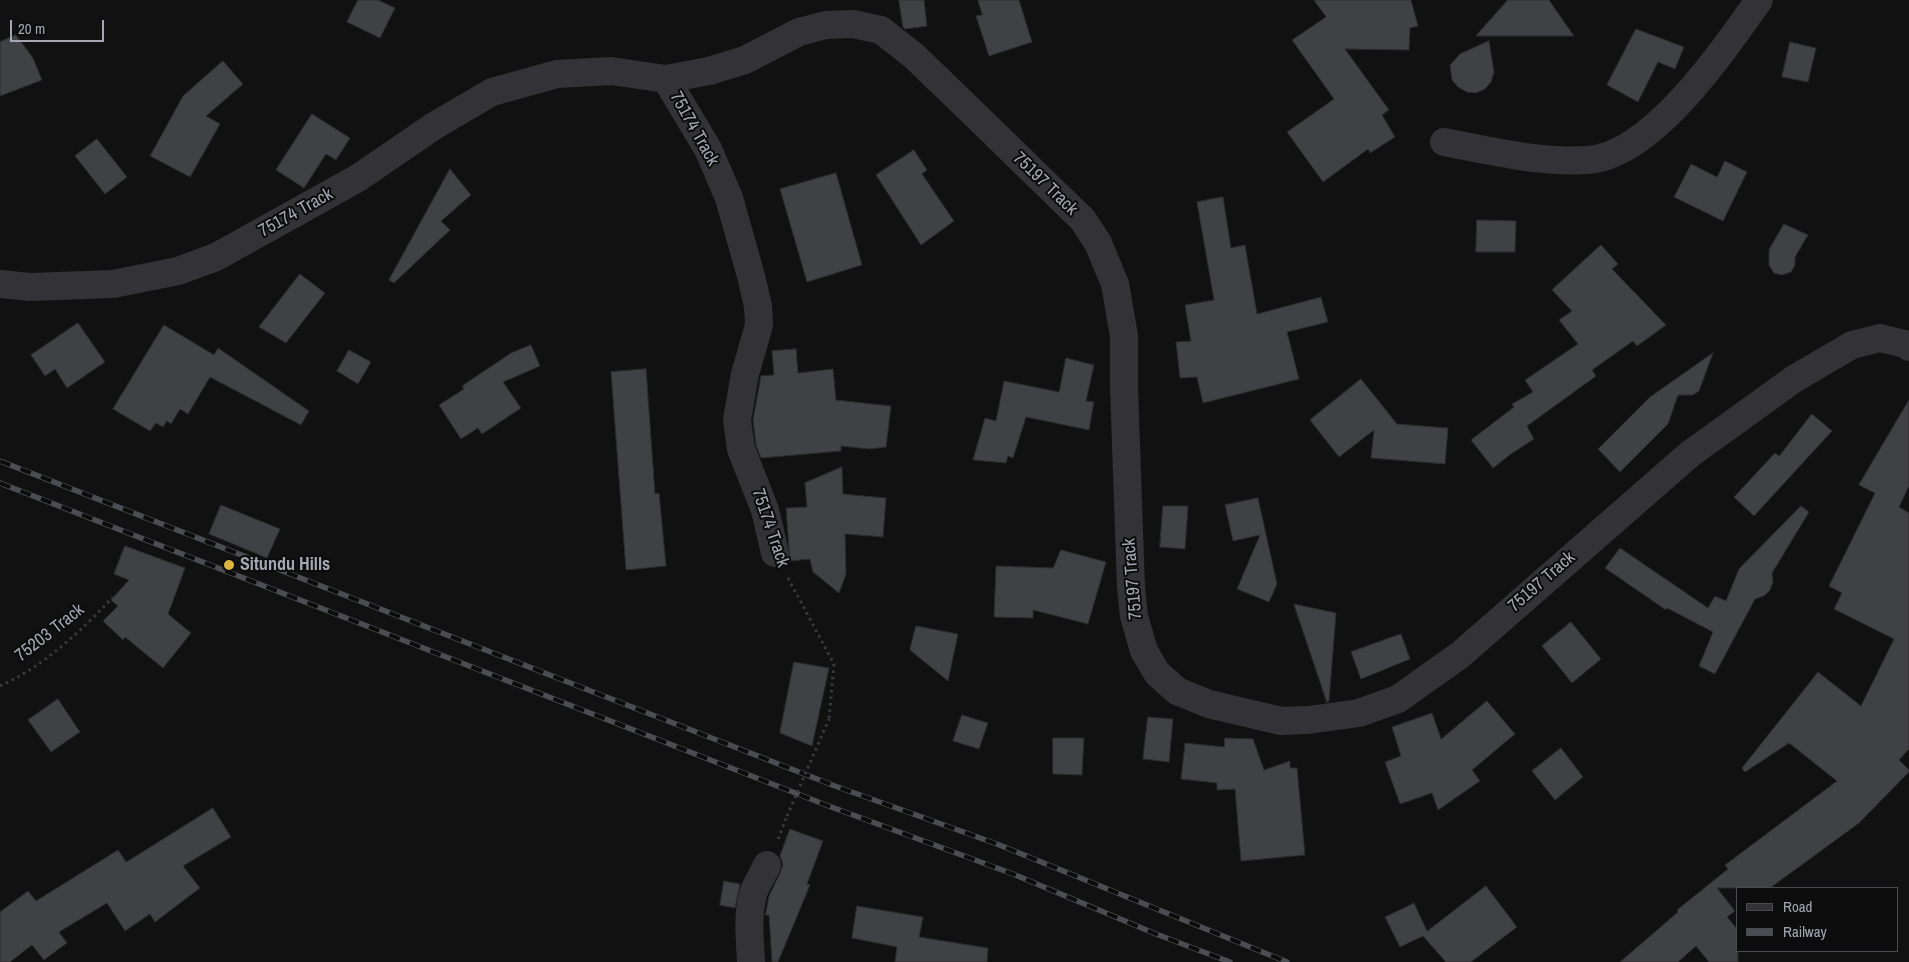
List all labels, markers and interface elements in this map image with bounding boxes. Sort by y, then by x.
scale bar [12,10,106,42]
text: 20 m [18,18,45,39]
street label: 75174 Track [665,88,723,170]
street label: 75197 Track [1008,148,1082,220]
street label: 75174 Track [255,184,337,242]
street label: 75174 Track [747,486,793,570]
street label: 75197 Track [1119,537,1147,621]
street label: 75197 Track [1504,547,1580,617]
place label: Situndu Hills [240,554,330,576]
marker: Situndu Hills [222,558,236,572]
street label: 75203 Track [11,599,89,667]
legend [1736,887,1899,952]
text: Road [1783,896,1812,917]
text: Railway [1783,921,1827,942]

